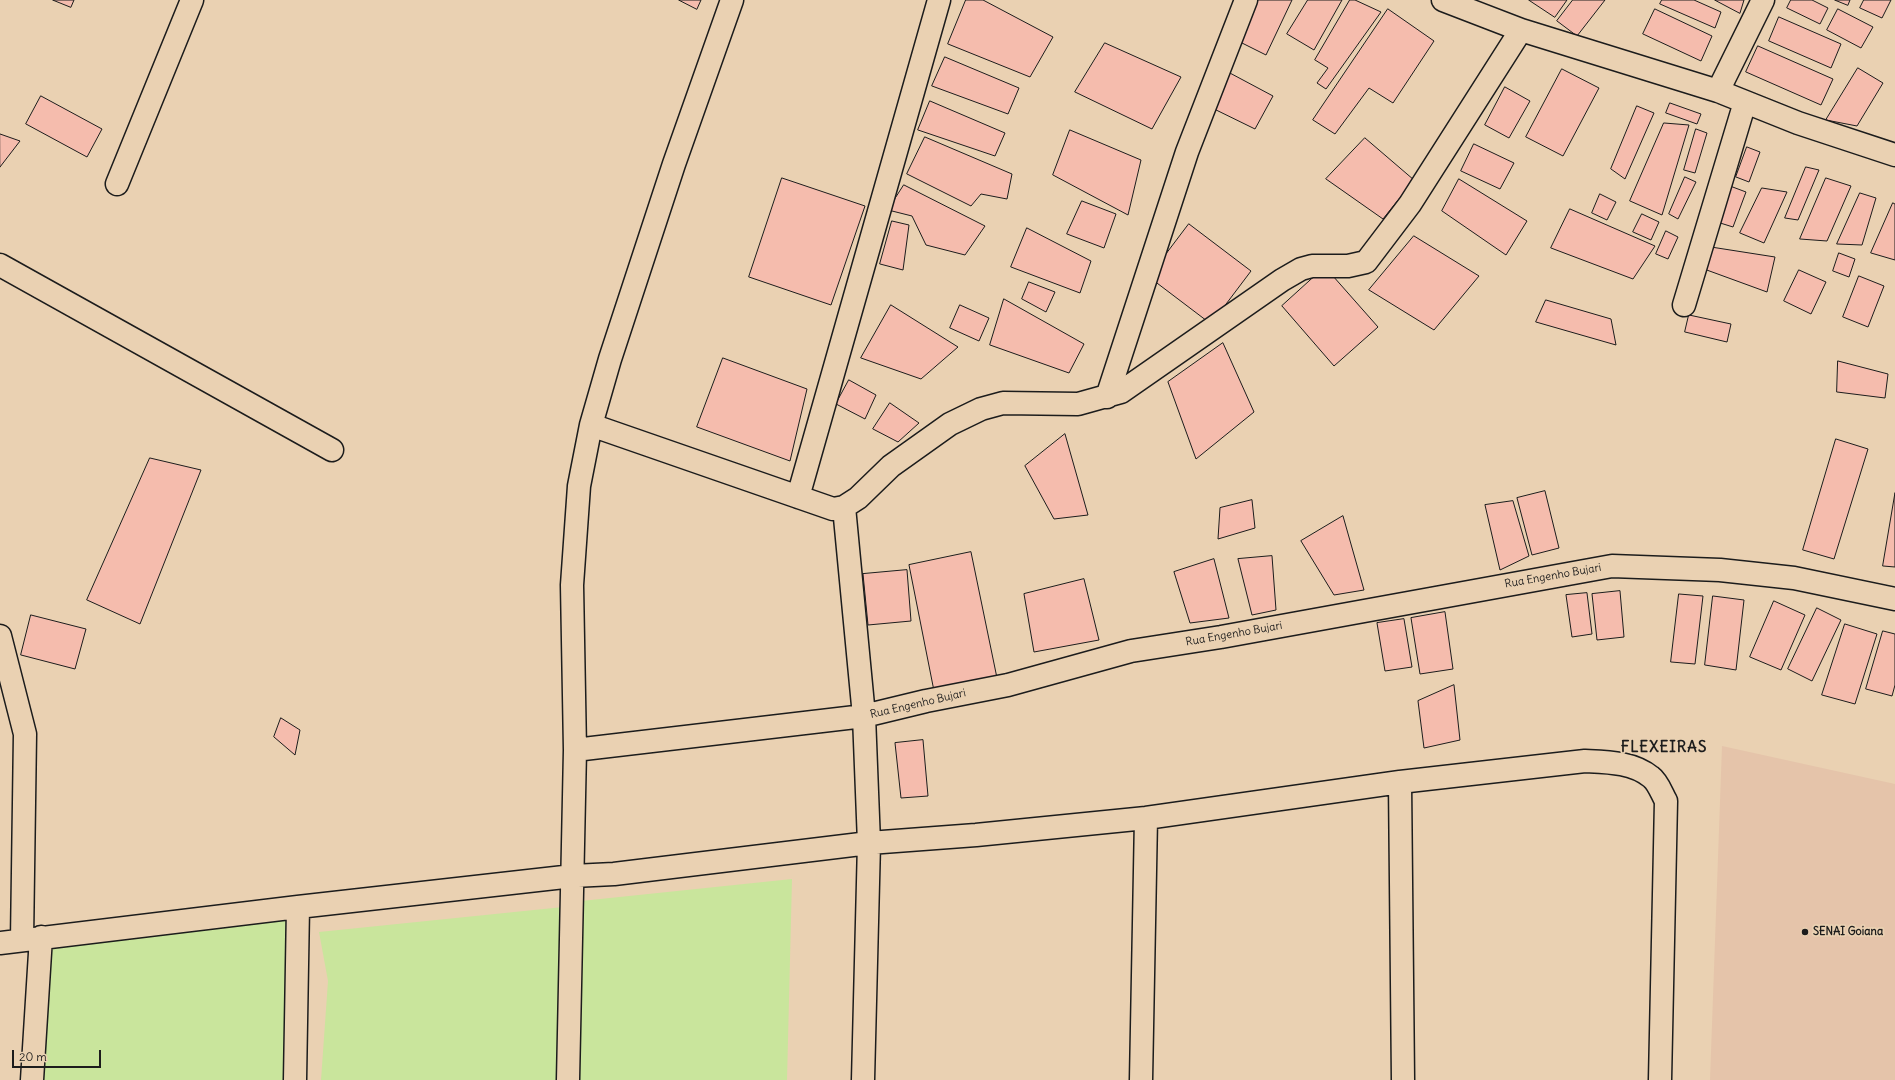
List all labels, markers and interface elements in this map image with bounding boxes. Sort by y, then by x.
street label: Rua Engenho Bujari [1504,561,1602,591]
street label: Rua Engenho Bujari [1185,619,1283,649]
street label: Rua Engenho Bujari [869,687,967,721]
district label: FLEXEIRAS [1621,739,1707,757]
place label: SENAI Goiana [1813,925,1883,939]
marker: SENAI Goiana [1800,927,1810,937]
scale bar [14,1042,103,1068]
text: 20 m [19,1049,47,1064]

